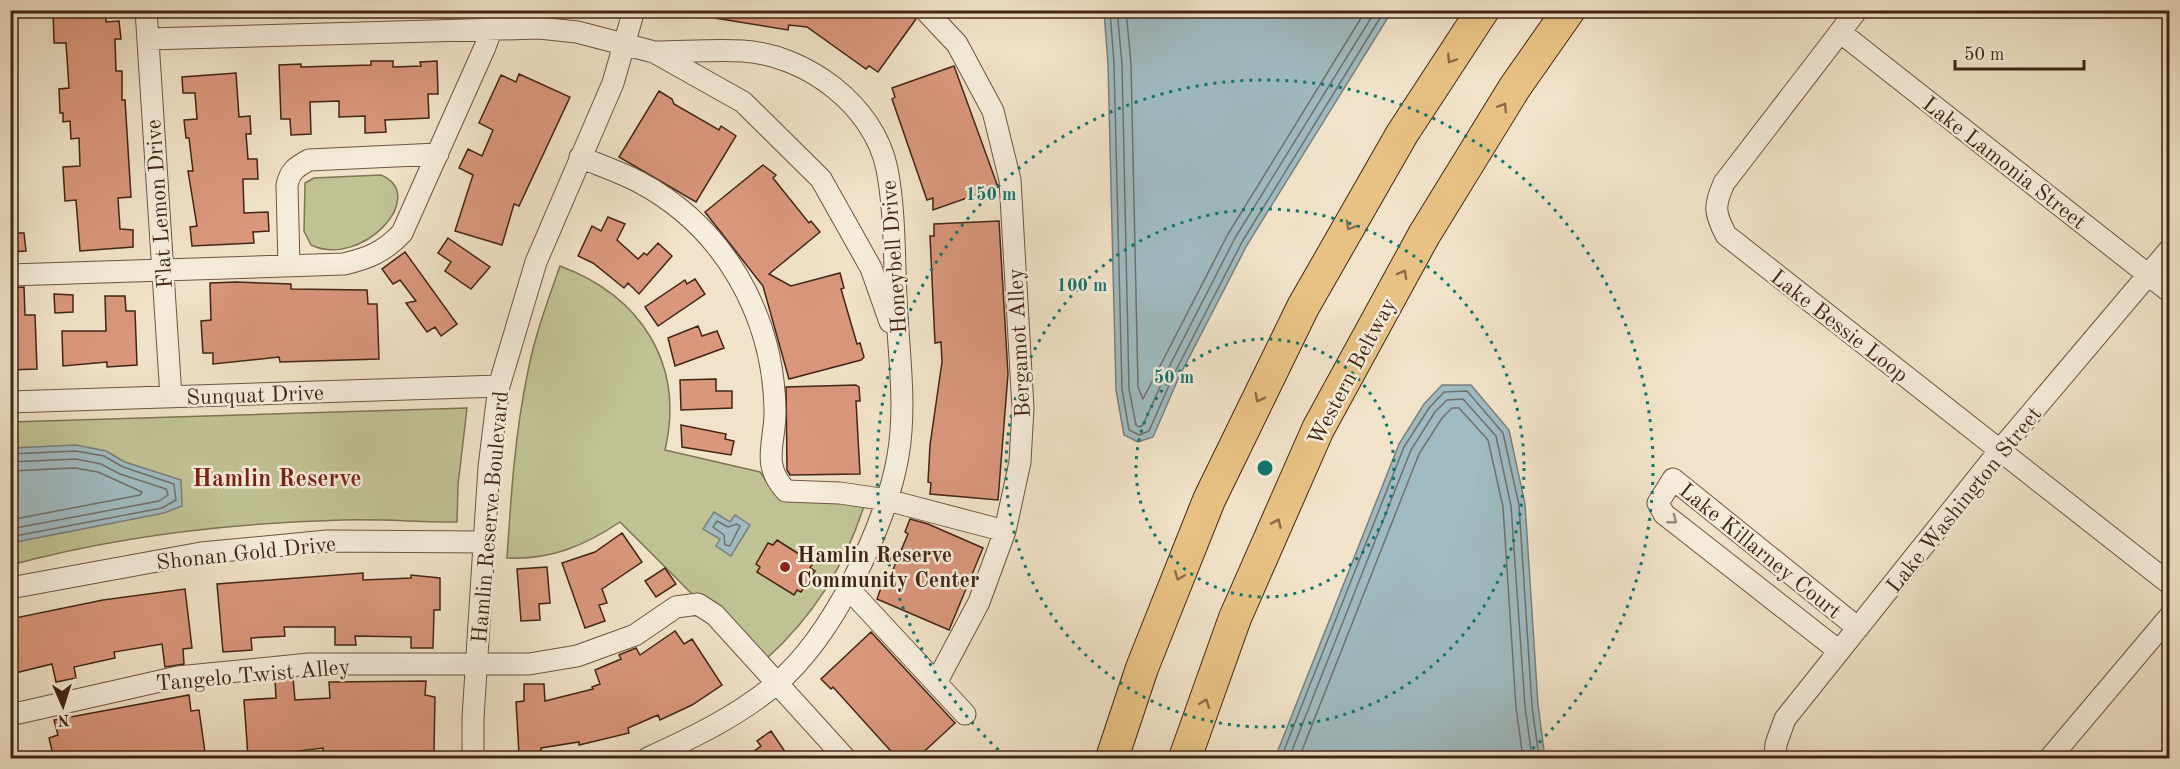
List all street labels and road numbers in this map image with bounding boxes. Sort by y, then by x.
street label: Lake Lamonia Street [1918,93,2090,234]
street label: Flat Lemon Drive [143,118,177,289]
street label: Honeybell Drive [879,179,911,335]
street label: Lake Bessie Loop [1766,266,1912,387]
street label: Bergamot Alley [1005,267,1035,418]
street label: Western Beltway [1305,294,1401,449]
street label: Sunquat Drive [186,383,324,409]
street label: Hamlin Reserve Boulevard [469,390,513,644]
street label: Lake Washington Street [1883,403,2046,597]
street label: Lake Killarney Court [1674,480,1845,624]
street label: Shonan Gold Drive [155,534,337,574]
street label: Tangelo Twist Alley [155,657,352,695]

